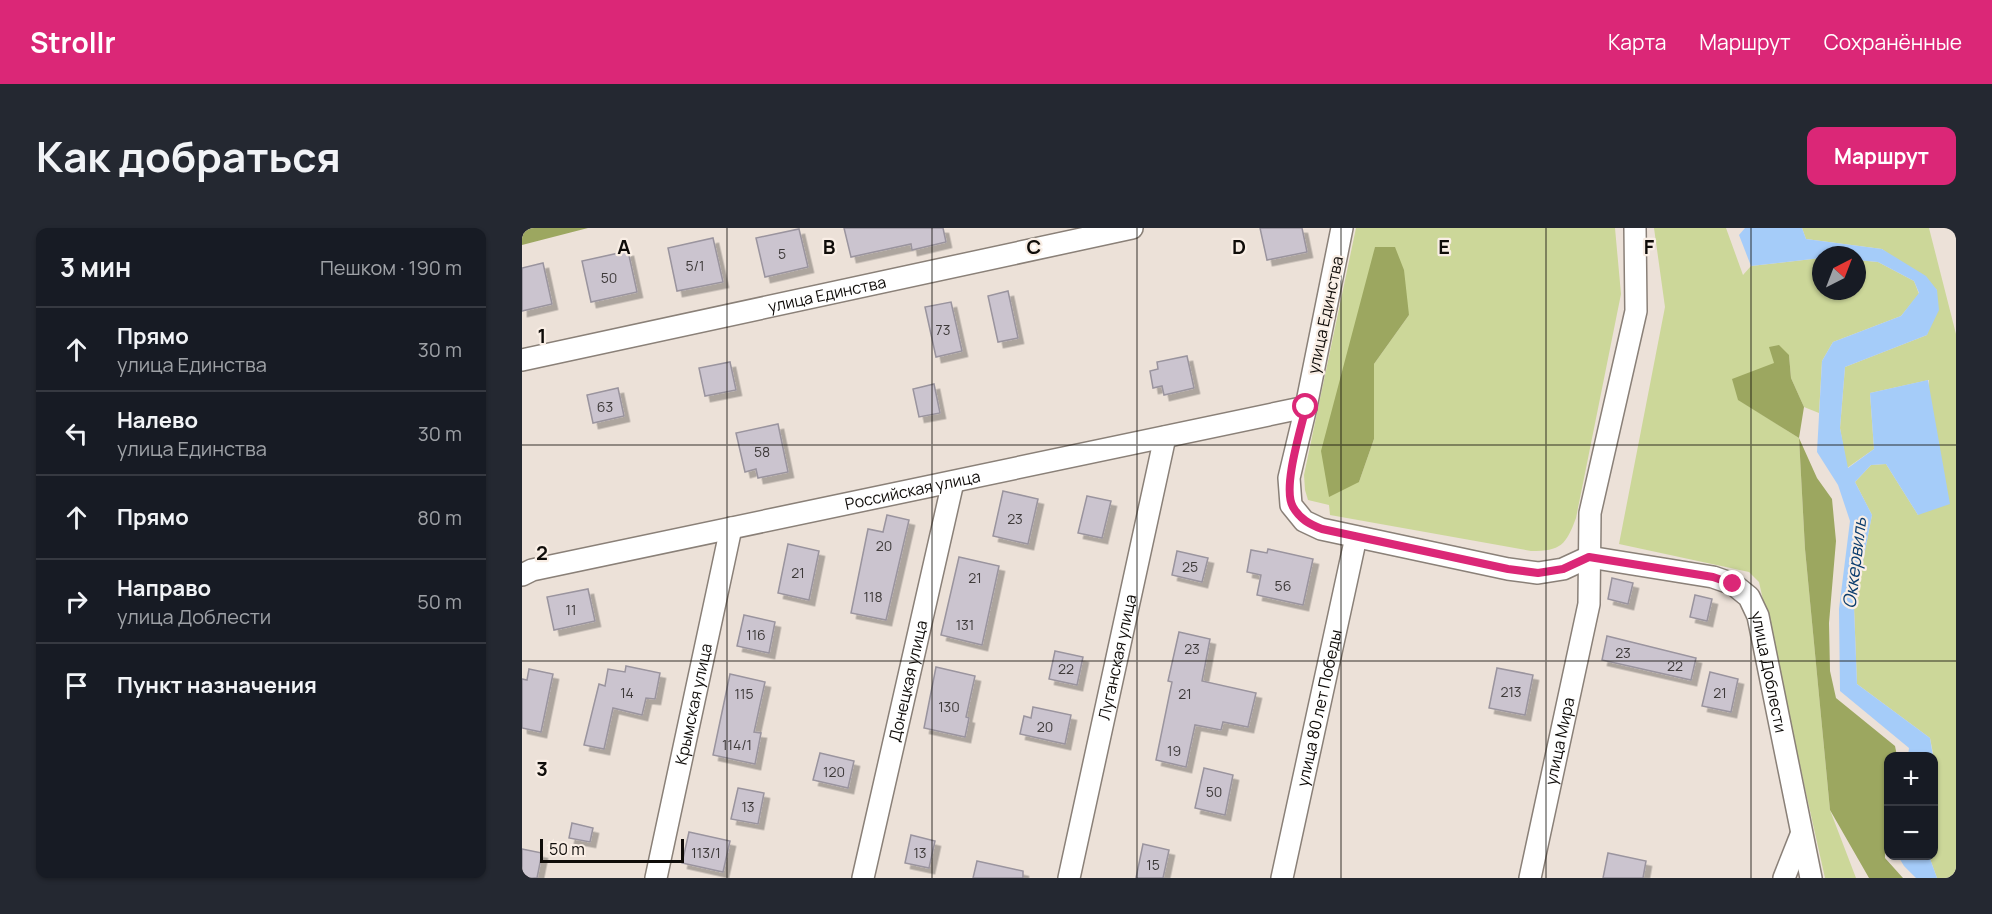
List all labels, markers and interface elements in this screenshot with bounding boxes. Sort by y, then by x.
text: Strollr [30,23,116,61]
text: Карта [1608,28,1666,56]
text: Маршрут [1699,28,1791,56]
text: Сохранённые [1824,28,1962,56]
text: Как добраться [36,127,341,185]
button: Маршрут [1807,127,1956,185]
text: A [617,233,631,260]
text: B [823,233,836,260]
text: C [1027,233,1041,260]
text: D [1232,233,1246,260]
text: E [1438,233,1450,260]
text: F [1644,233,1655,260]
house number: 5 [778,244,786,263]
north arrow [1812,246,1866,300]
text: 3 мин [60,249,131,285]
text: Пешком · 190 m [320,254,462,281]
street label: улица Единства [1302,254,1348,376]
house number: 5/1 [686,256,704,275]
house number: 50 [601,268,617,287]
street label: улица Единства [766,271,888,317]
house number: 73 [936,320,950,339]
text: Прямо [117,321,189,351]
text: 1 [538,322,546,349]
icon: ahead [60,333,93,366]
text: 30 m [418,336,462,363]
text: улица Единства [117,351,267,378]
route start [1292,393,1318,419]
house number: 63 [597,397,613,416]
text: Налево [117,405,198,435]
icon: left [60,417,93,450]
text: 30 m [418,420,462,447]
text: улица Единства [117,435,267,462]
house number: 58 [754,442,770,461]
street label: Российская улица [843,465,982,515]
icon: ahead [60,501,93,534]
text: Прямо [117,502,189,532]
text: 80 m [417,504,462,531]
house number: 23 [1007,509,1023,528]
water label: Оккервиль [1837,516,1872,610]
house number: 20 [876,536,892,555]
text: 2 [536,539,548,566]
house number: 25 [1182,557,1198,576]
house number: 21 [791,563,805,582]
house number: 21 [968,568,982,587]
route end [1719,570,1745,596]
text: Направо [117,573,211,603]
house number: 56 [1275,576,1291,595]
icon: right [60,585,93,618]
house number: 118 [863,587,883,606]
text: 50 m [417,588,462,615]
street label: Луганская улица [1093,592,1141,722]
house number: 11 [566,600,576,619]
text: улица Доблести [117,603,271,630]
street label: улица Доблести [1746,607,1792,735]
house number: 131 [956,615,974,634]
street label: Донецкая улица [883,618,932,744]
house number: 116 [746,625,766,644]
street label: улица 80 лет Победы [1291,627,1347,788]
house number: 23 [1184,639,1200,658]
street label: Крымская улица [670,641,717,767]
house number: 23 [1615,643,1631,662]
house number: 22 [1667,656,1683,675]
house number: 22 [1058,659,1074,678]
icon: arrive [60,669,93,702]
text: Пункт назначения [117,670,317,700]
house number: 213 [1500,682,1522,701]
house number: 14 [620,683,634,702]
house number: 21 [1713,683,1727,702]
house number: 115 [734,684,754,703]
house number: 21 [1178,684,1192,703]
street label: улица Мира [1539,695,1580,787]
house number: 130 [938,697,960,716]
house number: 20 [1037,717,1053,736]
house number: 114/1 [722,735,752,754]
house number: 19 [1167,741,1181,760]
map controls [1884,752,1938,860]
button: + [1884,752,1938,806]
text: 3 [536,755,548,782]
house number: 120 [823,762,845,781]
house number: 50 [1206,782,1222,801]
house number: 13 [741,797,755,816]
button: − [1884,806,1938,860]
scale bar [540,836,684,864]
text: 50 m [549,838,585,860]
house number: 113/1 [691,843,721,862]
house number: 13 [913,843,927,862]
house number: 15 [1146,855,1160,874]

